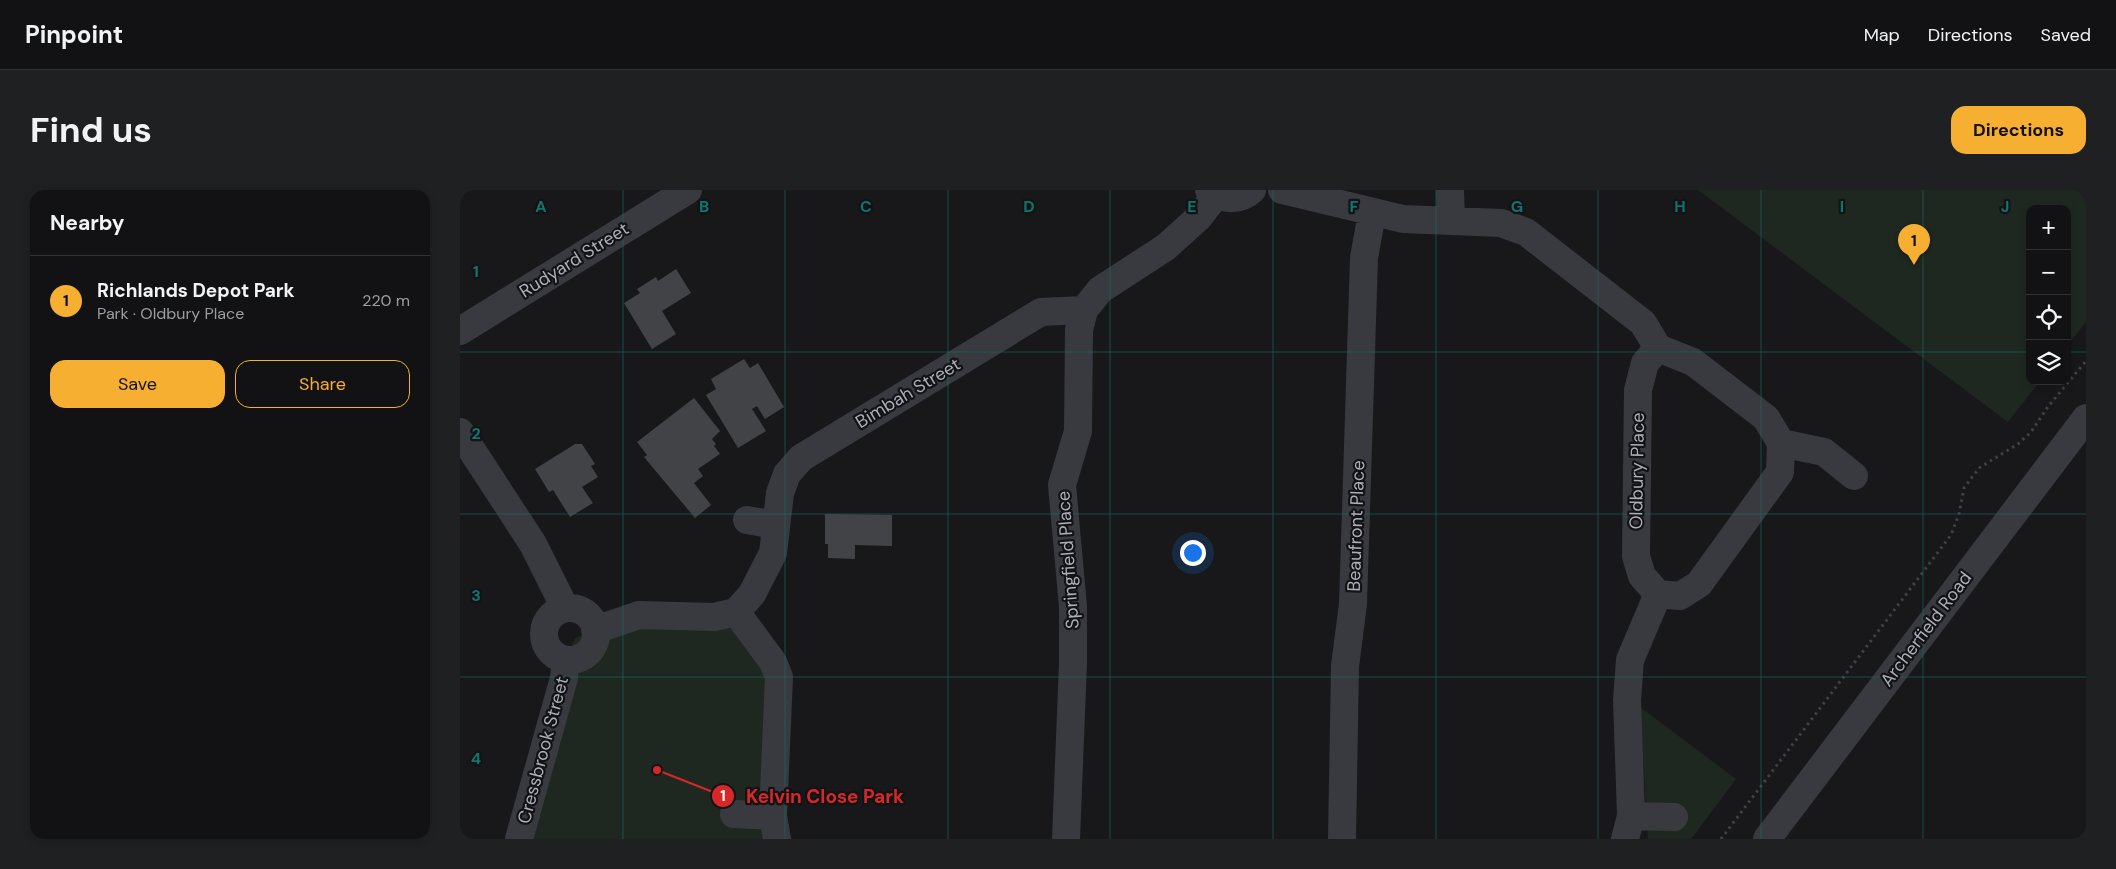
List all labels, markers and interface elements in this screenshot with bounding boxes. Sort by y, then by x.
text: Pinpoint [25,19,123,50]
text: Map [1864,23,1900,47]
text: Directions [1928,23,2013,47]
text: Saved [2041,23,2091,47]
button: Directions [1951,106,2086,154]
text: Find us [30,107,152,153]
text: A [535,196,547,217]
text: B [699,196,709,217]
text: C [860,196,872,217]
text: D [1023,196,1035,217]
text: E [1187,196,1197,217]
text: F [1350,196,1359,217]
text: G [1511,196,1523,217]
text: H [1674,196,1686,217]
text: I [1840,196,1844,217]
text: J [2001,196,2009,217]
map controls [2026,205,2071,385]
button: + [2026,205,2071,250]
text: Nearby [50,209,124,237]
street label: Rudyard Street [515,217,633,303]
pin: 1 [1898,224,1930,265]
button: − [2026,250,2071,295]
text: 1 [473,261,479,282]
text: Richlands Depot Park [97,278,295,303]
text: 1 [63,290,69,311]
text: 220 m [362,290,410,311]
button: locate [2026,295,2071,340]
text: Park · Oldbury Place [97,303,244,324]
button: layers [2026,340,2071,385]
street label: Bimbah Street [851,352,965,434]
button: Save [50,360,225,408]
button: Share [235,360,410,408]
street label: Oldbury Place [1624,412,1650,530]
text: 2 [471,423,481,444]
street label: Beaufront Place [1342,460,1370,592]
street label: Springfield Place [1051,490,1085,630]
your location [1180,540,1206,566]
street label: Archerfield Road [1875,567,1977,691]
text: 3 [471,585,481,606]
street label: Cressbrook Street [512,674,574,826]
text: 4 [471,748,481,769]
callout: Kelvin Close Park [711,779,914,813]
text: Kelvin Close Park [746,784,904,809]
text: 1 [720,786,726,806]

